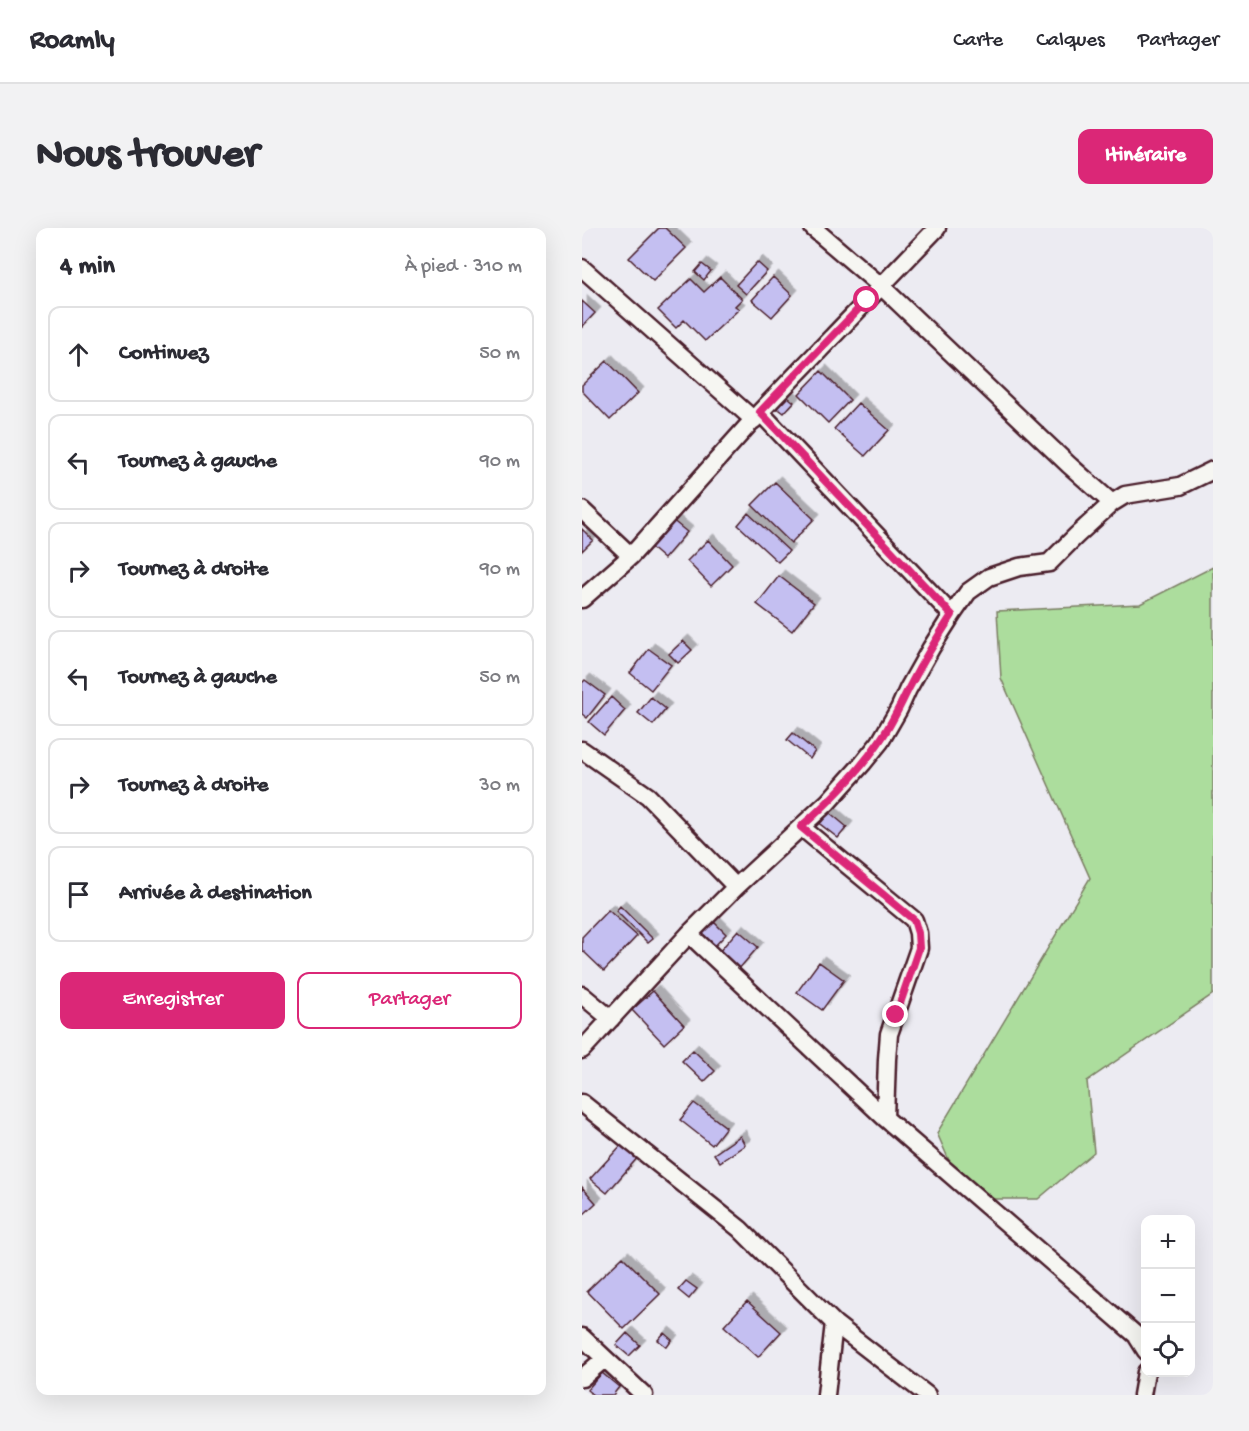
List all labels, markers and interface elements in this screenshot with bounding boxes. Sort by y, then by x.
text: Roamly [30,25,115,58]
text: Carte [953,29,1003,54]
text: Calques [1036,29,1105,54]
text: Partager [1138,29,1219,54]
button: Itinéraire [1078,129,1213,184]
text: Nous trouver [36,132,259,181]
text: 4 min [60,252,115,283]
text: À pied · 310 m [405,256,522,279]
route start [853,286,879,312]
icon: ahead [62,338,95,371]
text: Continuez [119,341,208,367]
text: 50 m [479,343,520,366]
icon: left [62,446,95,479]
text: Tournez à gauche [119,449,277,475]
text: 90 m [480,451,520,474]
icon: right [62,554,95,587]
text: Tournez à droite [119,557,268,583]
text: 90 m [480,559,520,582]
icon: left [62,662,95,695]
text: Tournez à gauche [119,665,277,691]
text: 50 m [479,667,520,690]
icon: right [62,770,95,803]
text: Tournez à droite [119,773,268,799]
text: 30 m [479,775,520,798]
icon: arrive [62,878,95,911]
text: Arrivée à destination [119,881,312,907]
button: Enregistrer [60,972,285,1029]
button: Partager [297,972,522,1029]
route end [882,1001,908,1027]
map controls [1141,1215,1195,1377]
button: + [1141,1215,1195,1269]
button: − [1141,1269,1195,1323]
button: locate [1141,1323,1195,1377]

